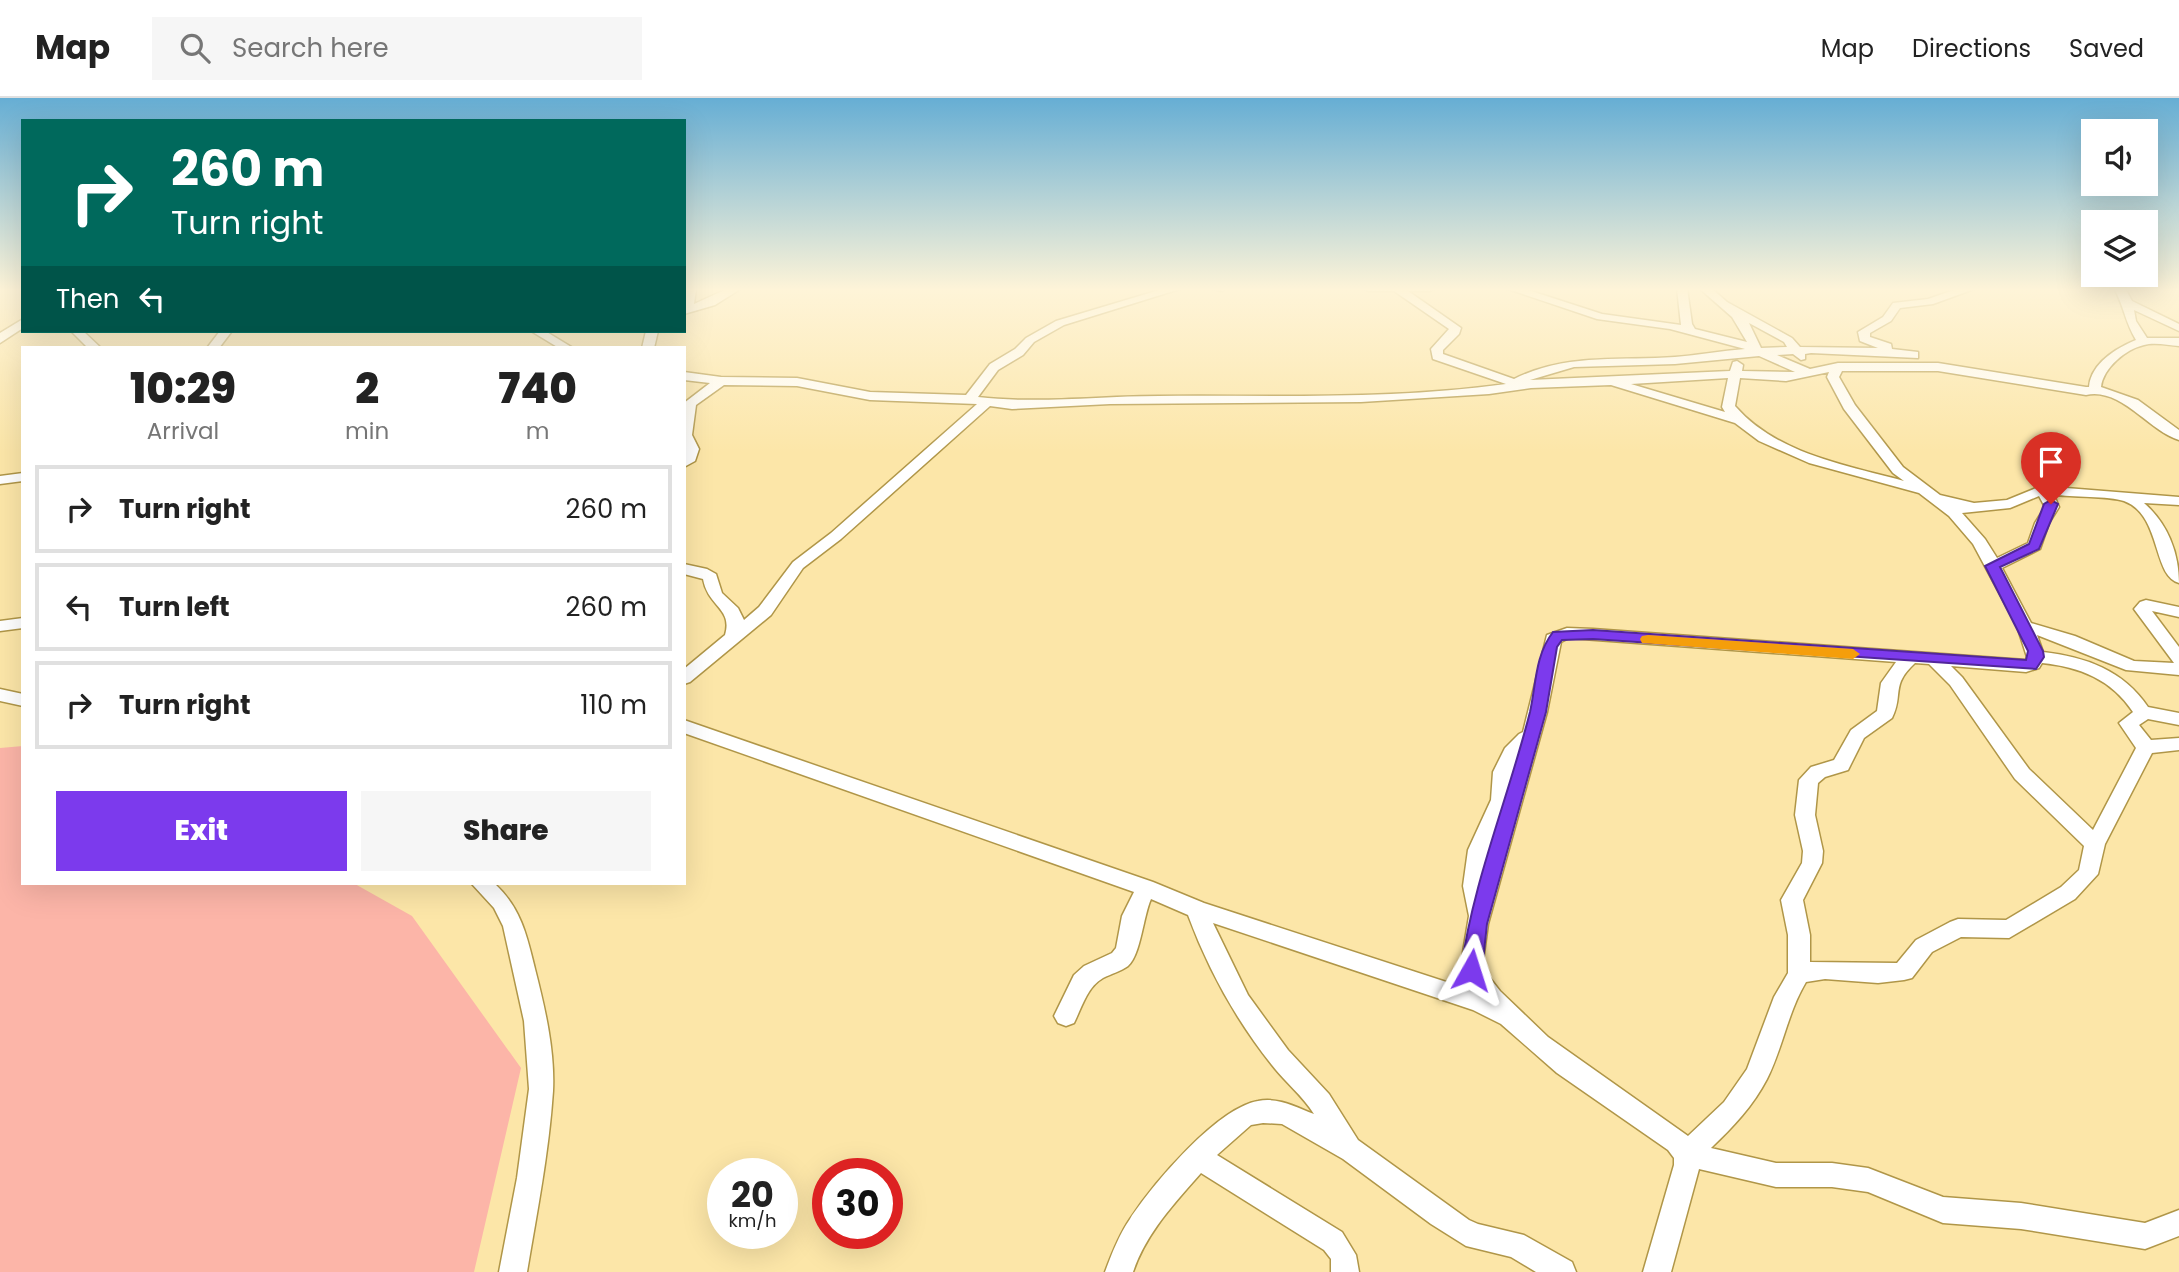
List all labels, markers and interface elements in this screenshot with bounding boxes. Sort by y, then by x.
search box [152,17,642,80]
text: Map [35,24,110,71]
icon: search [176,29,214,67]
text: Search here [232,30,389,66]
text: Map [1821,32,1874,65]
text: Directions [1912,32,2031,65]
text: Saved [2069,32,2144,65]
map controls [2081,119,2158,287]
button: sound [2081,119,2158,196]
text: 260 m [171,135,324,203]
icon: right [56,147,147,238]
text: Turn right [171,200,323,245]
button: layers [2081,210,2158,287]
icon: left [133,280,171,318]
text: Then [56,281,119,317]
text: 10:29 [130,359,236,418]
text: 2 [355,359,379,418]
text: 740 [498,359,577,418]
text: Arrival [147,415,219,447]
text: min [345,415,389,447]
text: m [526,415,549,447]
pin [2021,432,2081,504]
icon: arrive [2032,443,2070,481]
icon: right [60,490,98,528]
text: Turn right [119,491,251,527]
text: 260 m [565,491,647,527]
icon: left [60,588,98,626]
text: Turn left [119,589,230,625]
text: 260 m [565,589,647,625]
icon: right [60,686,98,724]
text: Turn right [119,687,251,723]
text: 110 m [580,687,647,723]
button: Exit [56,791,347,871]
button: Share [361,791,651,871]
position arrow [1434,933,1508,1007]
speed limit sign: 30 [812,1158,903,1249]
text: 20 [731,1170,774,1219]
text: km/h [729,1208,776,1233]

